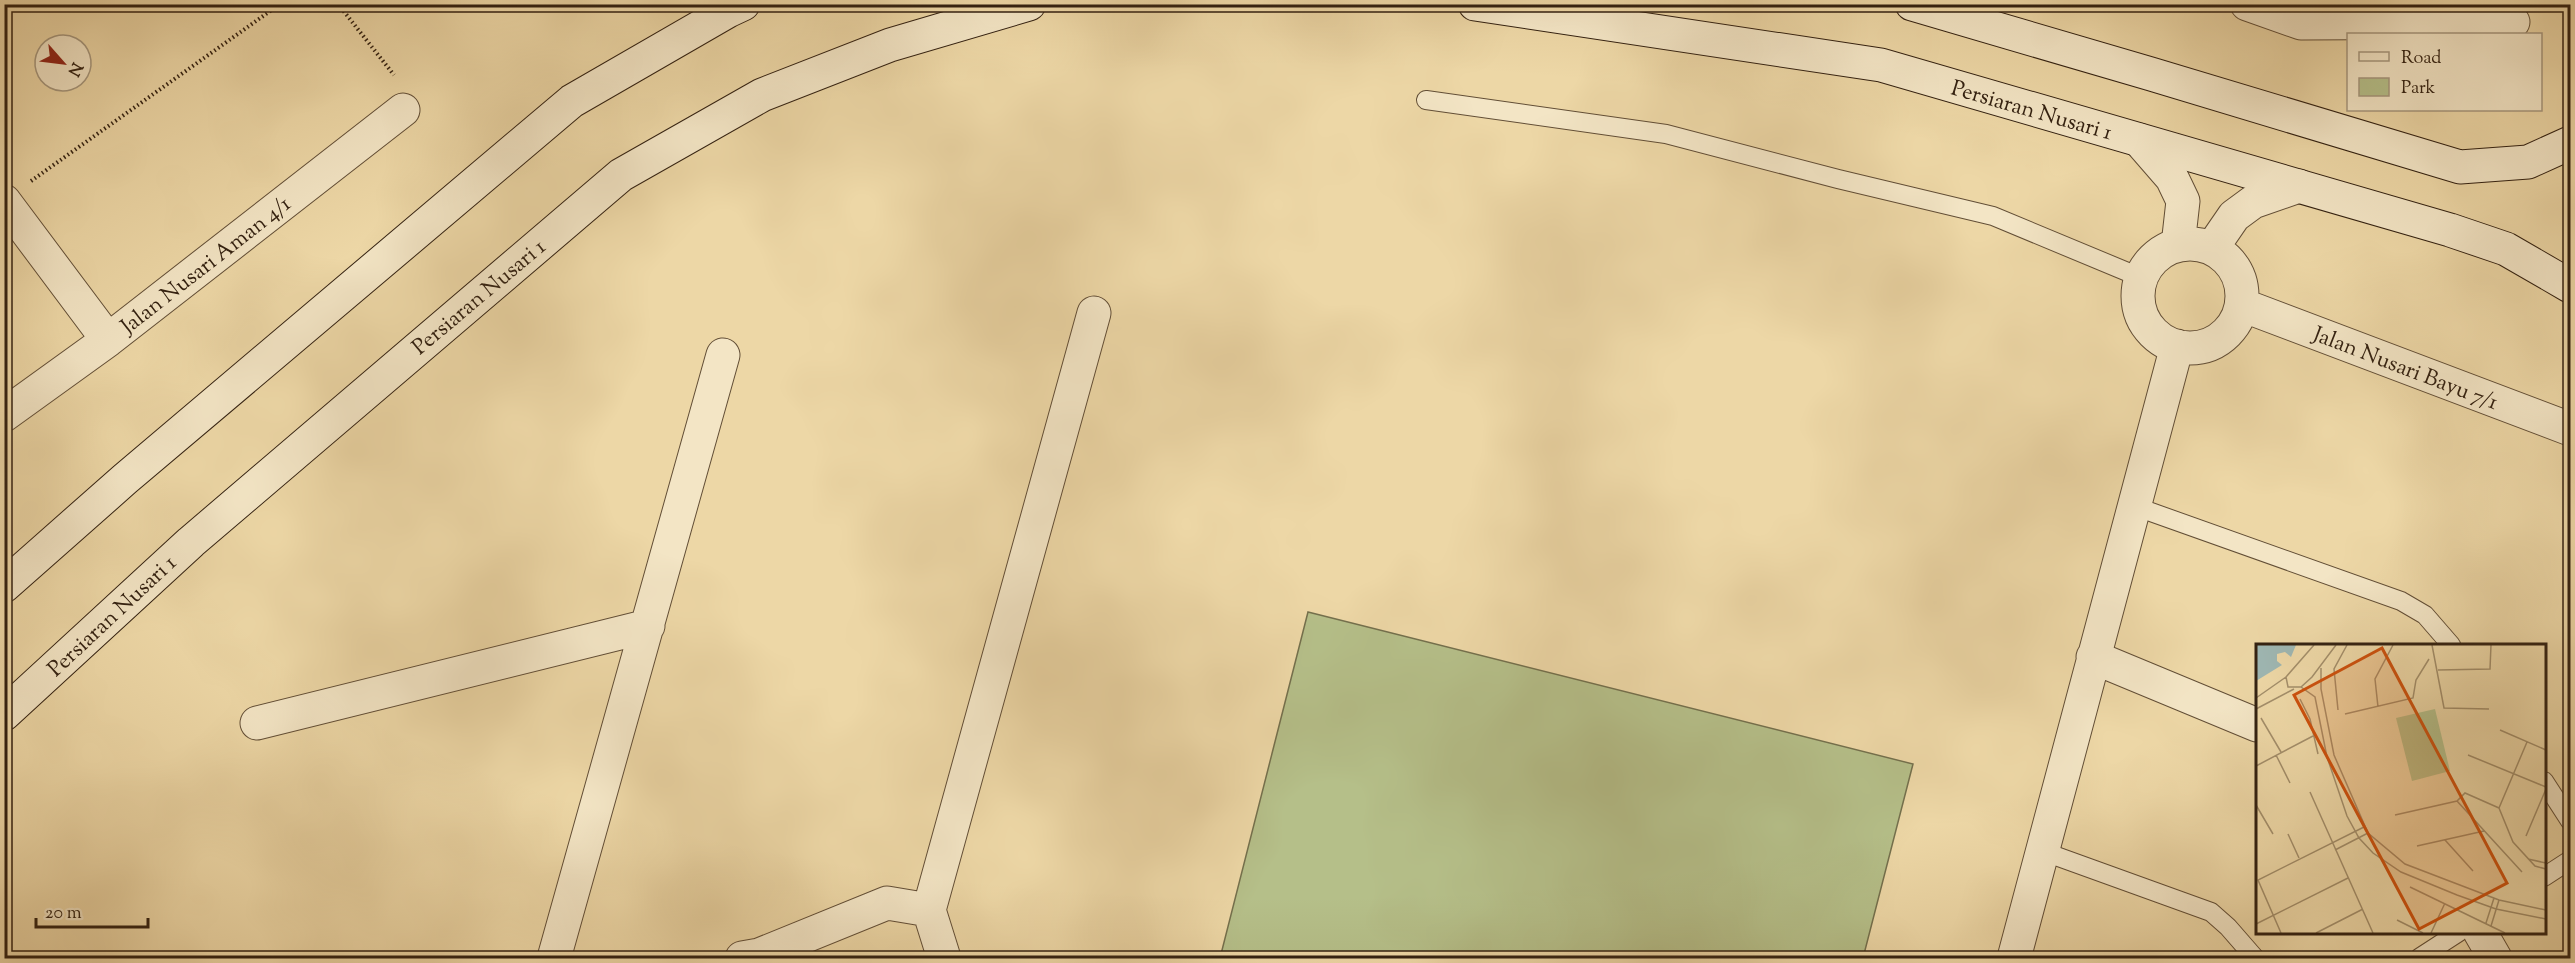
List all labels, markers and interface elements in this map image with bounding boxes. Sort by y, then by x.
north arrow [33,33,93,93]
legend [2347,33,2542,111]
text: Road [2401,46,2441,72]
text: N [61,58,87,80]
street label: Persiaran Nusari 1 [1947,74,2116,150]
text: Park [2401,76,2436,102]
street label: Jalan Nusari Aman 4/1 [114,189,299,344]
street label: Persiaran Nusari 1 [406,232,554,364]
street label: Jalan Nusari Bayu 7/1 [2307,319,2502,420]
street label: Persiaran Nusari 1 [41,549,185,686]
inset map [2256,644,2545,933]
scale bar [36,891,148,929]
text: 20 m [45,901,82,927]

